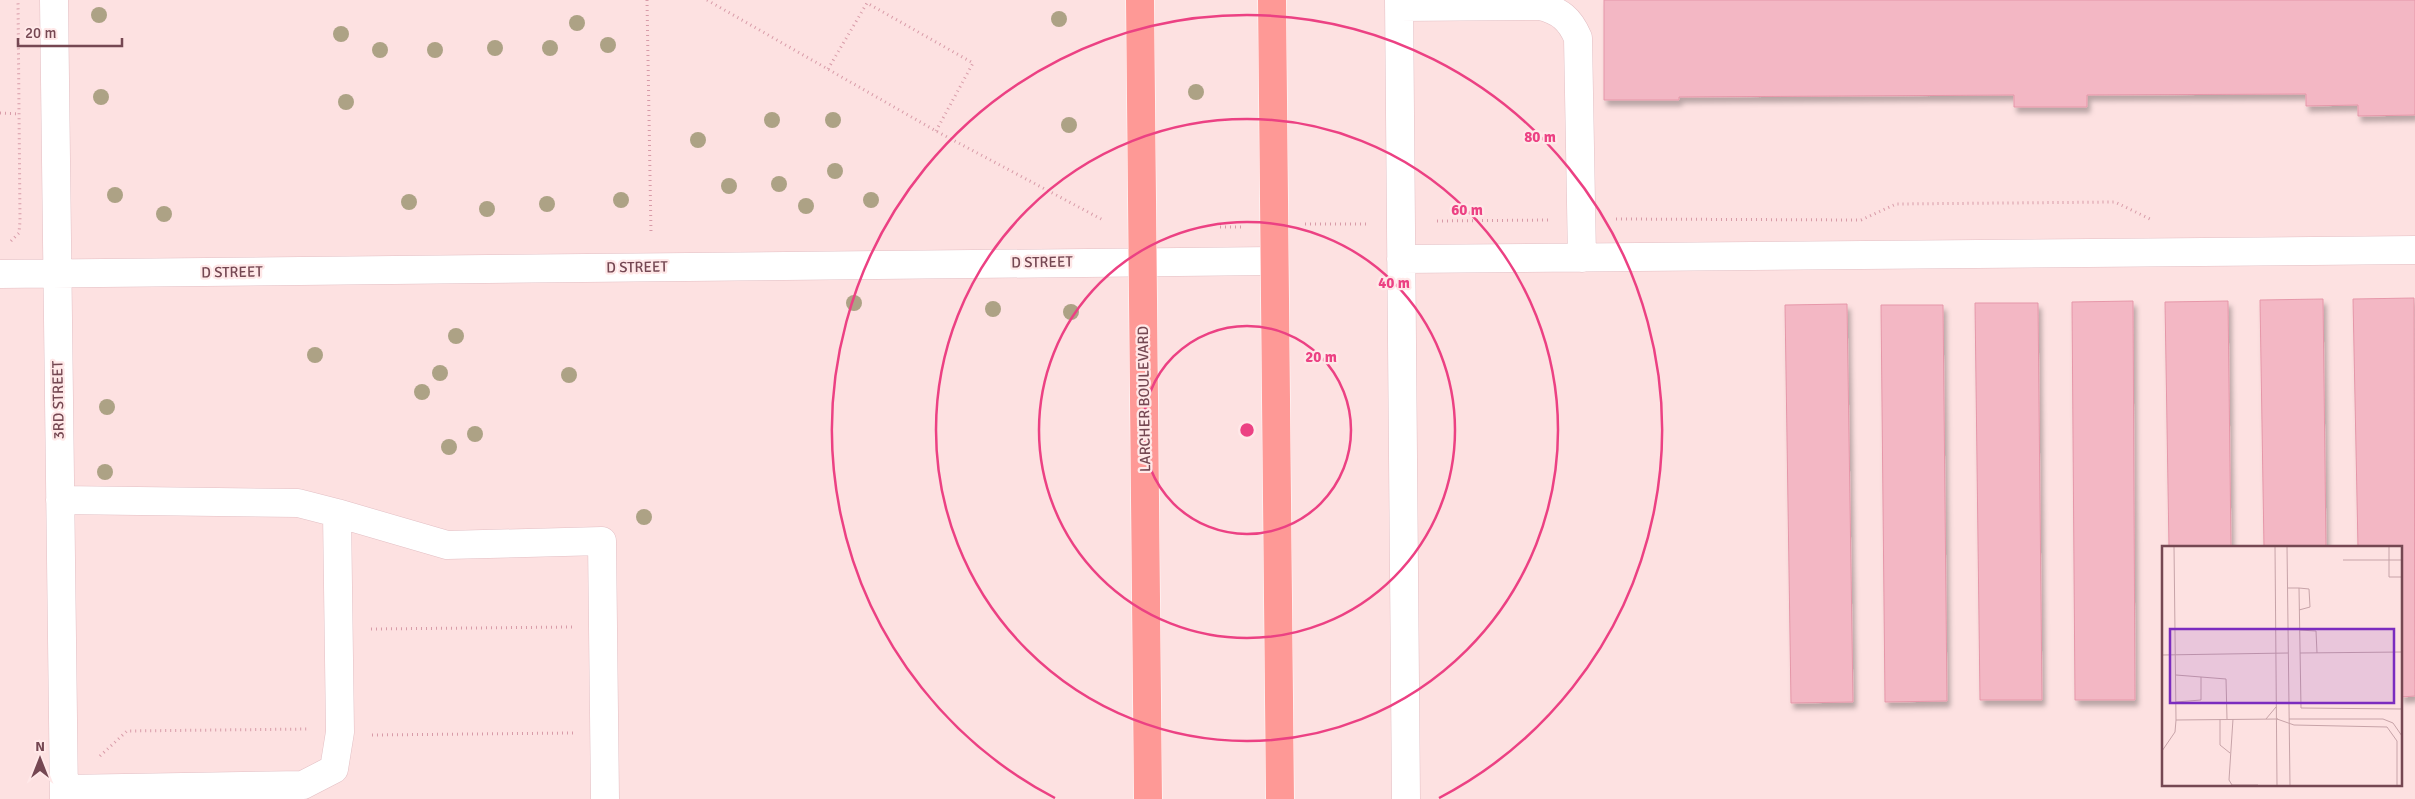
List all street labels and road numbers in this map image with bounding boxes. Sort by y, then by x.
street label: D STREET [1011,252,1074,272]
street label: D STREET [606,257,669,277]
street label: D STREET [201,262,264,282]
street label: LARCHER BOULEVARD [1134,326,1154,472]
street label: 3RD STREET [48,360,68,440]

